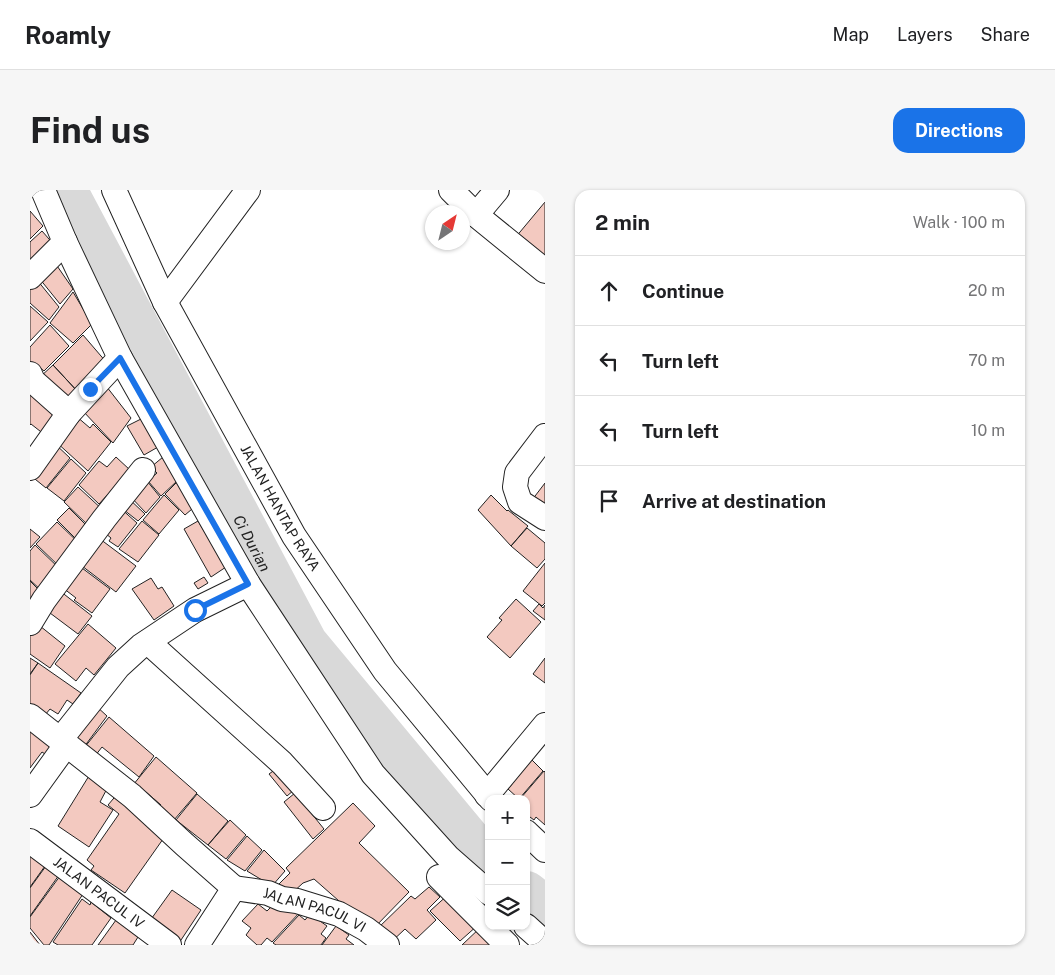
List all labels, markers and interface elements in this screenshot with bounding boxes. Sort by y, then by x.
text: Roamly [25,21,111,49]
text: Map [833,24,869,45]
text: Layers [897,24,953,45]
text: Share [981,24,1030,45]
button: Directions [893,108,1025,153]
text: Find us [30,110,150,151]
north arrow [425,205,470,250]
text: 2 min [595,210,650,235]
text: Walk · 100 m [913,213,1005,232]
icon: ahead [595,277,623,305]
text: Continue [642,280,724,302]
text: 20 m [968,281,1005,300]
icon: left [595,347,623,375]
text: Turn left [642,350,719,372]
text: 70 m [968,351,1005,370]
route end [79,378,102,401]
icon: left [595,417,623,445]
text: Turn left [642,420,719,442]
text: 10 m [971,421,1005,440]
street label: JALAN HANTAP RAYA [237,442,323,574]
icon: arrive [595,487,623,515]
text: Arrive at destination [642,490,826,512]
water label: Ci Durian [230,512,274,574]
route start [184,599,207,622]
map controls [485,795,530,930]
button: + [485,795,530,840]
button: − [485,840,530,885]
street label: JALAN PACUL IV [50,853,148,932]
street label: JALAN PACUL VI [262,884,369,935]
button: layers [485,885,530,930]

